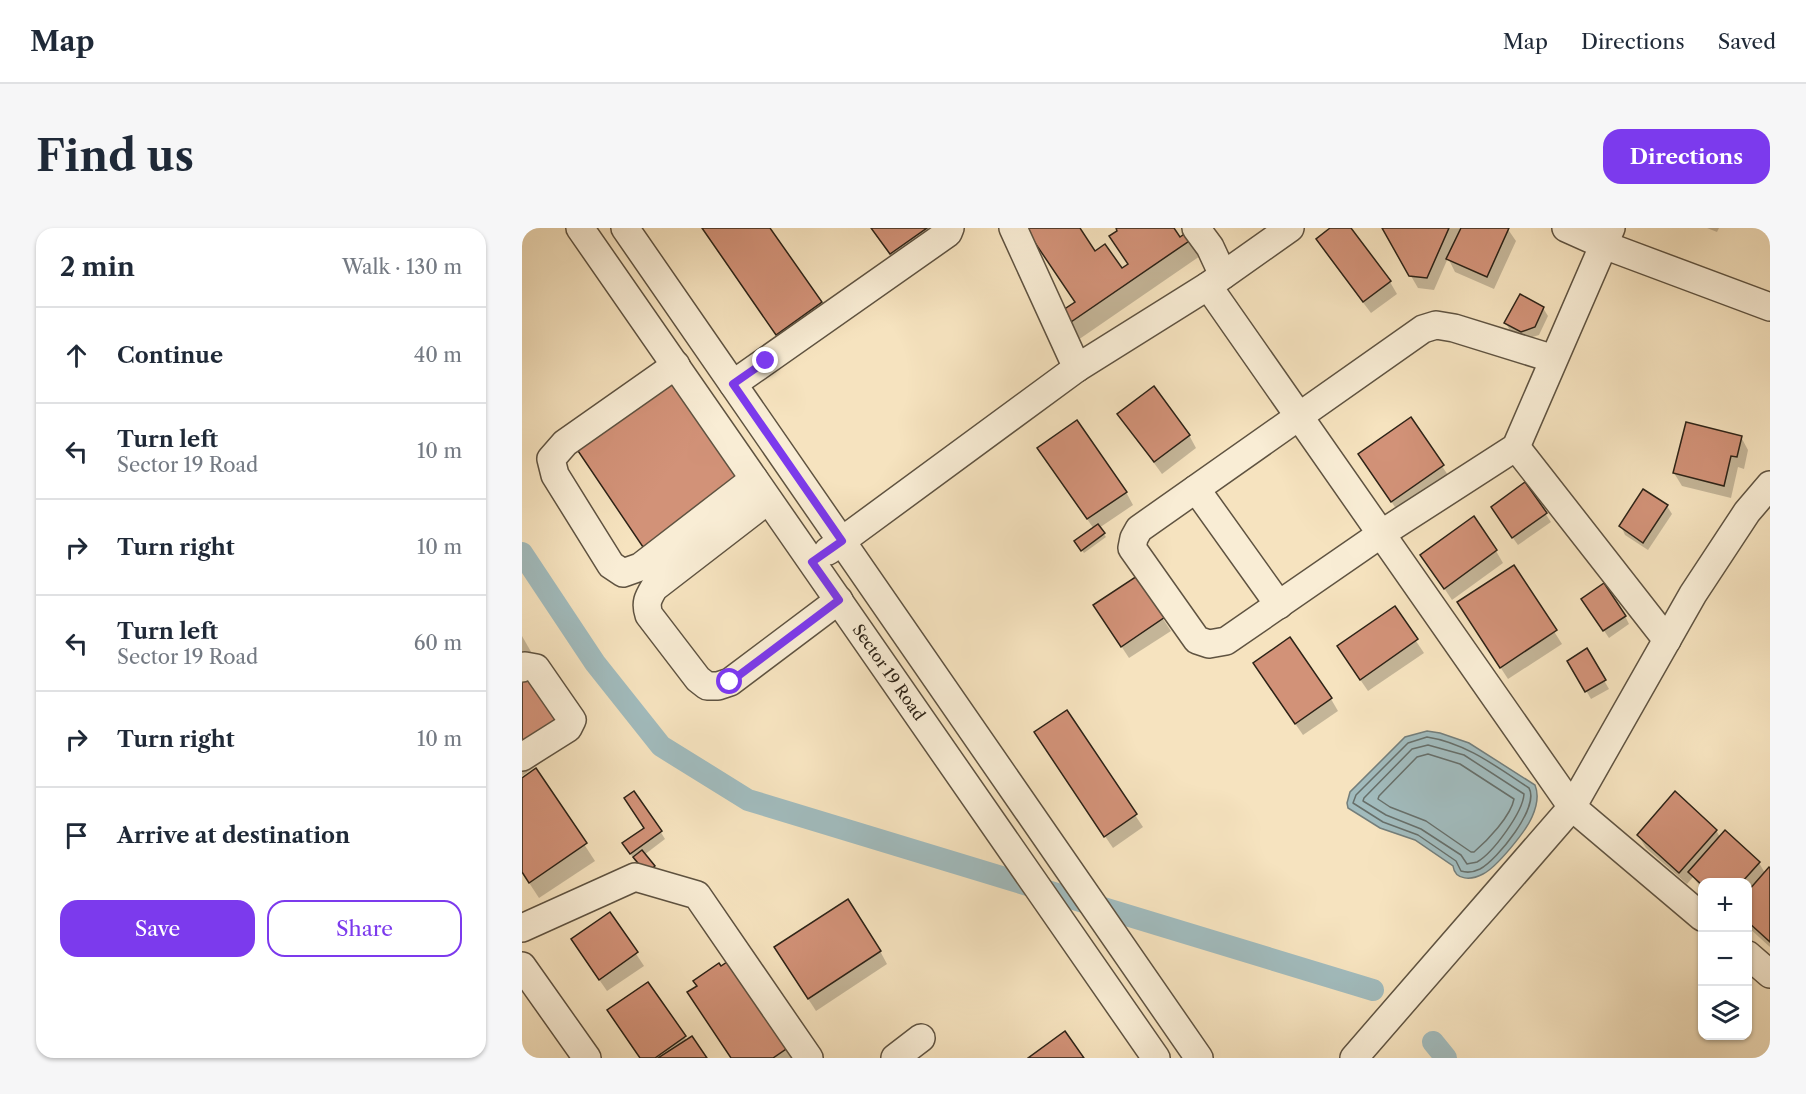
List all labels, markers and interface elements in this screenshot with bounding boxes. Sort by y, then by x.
text: Map [30,24,94,58]
text: Map [1503,29,1548,54]
text: Directions [1581,29,1685,54]
text: Saved [1718,29,1776,54]
button: Directions [1603,129,1770,184]
text: Find us [36,130,194,182]
text: 2 min [60,251,135,283]
text: Walk · 130 m [342,255,462,279]
icon: ahead [60,339,93,372]
text: Continue [117,342,223,369]
text: 40 m [414,343,462,367]
route end [752,347,778,373]
text: Turn left [117,426,218,453]
icon: left [60,435,93,468]
text: 10 m [417,439,462,463]
text: Sector 19 Road [117,453,258,477]
icon: right [60,531,93,564]
text: Turn right [117,534,235,561]
text: 10 m [417,535,462,559]
text: Turn left [117,618,218,645]
street label: Sector 19 Road [848,620,930,724]
icon: left [60,627,93,660]
text: 60 m [414,631,462,655]
text: Sector 19 Road [117,645,258,669]
route start [716,668,742,694]
icon: right [60,723,93,756]
text: Turn right [117,726,235,753]
text: 10 m [417,727,462,751]
icon: arrive [60,819,93,852]
text: Arrive at destination [117,822,350,849]
map controls [1698,878,1752,1040]
button: + [1698,878,1752,932]
button: Save [60,900,255,957]
button: Share [267,900,462,957]
button: − [1698,932,1752,986]
button: layers [1698,986,1752,1040]

